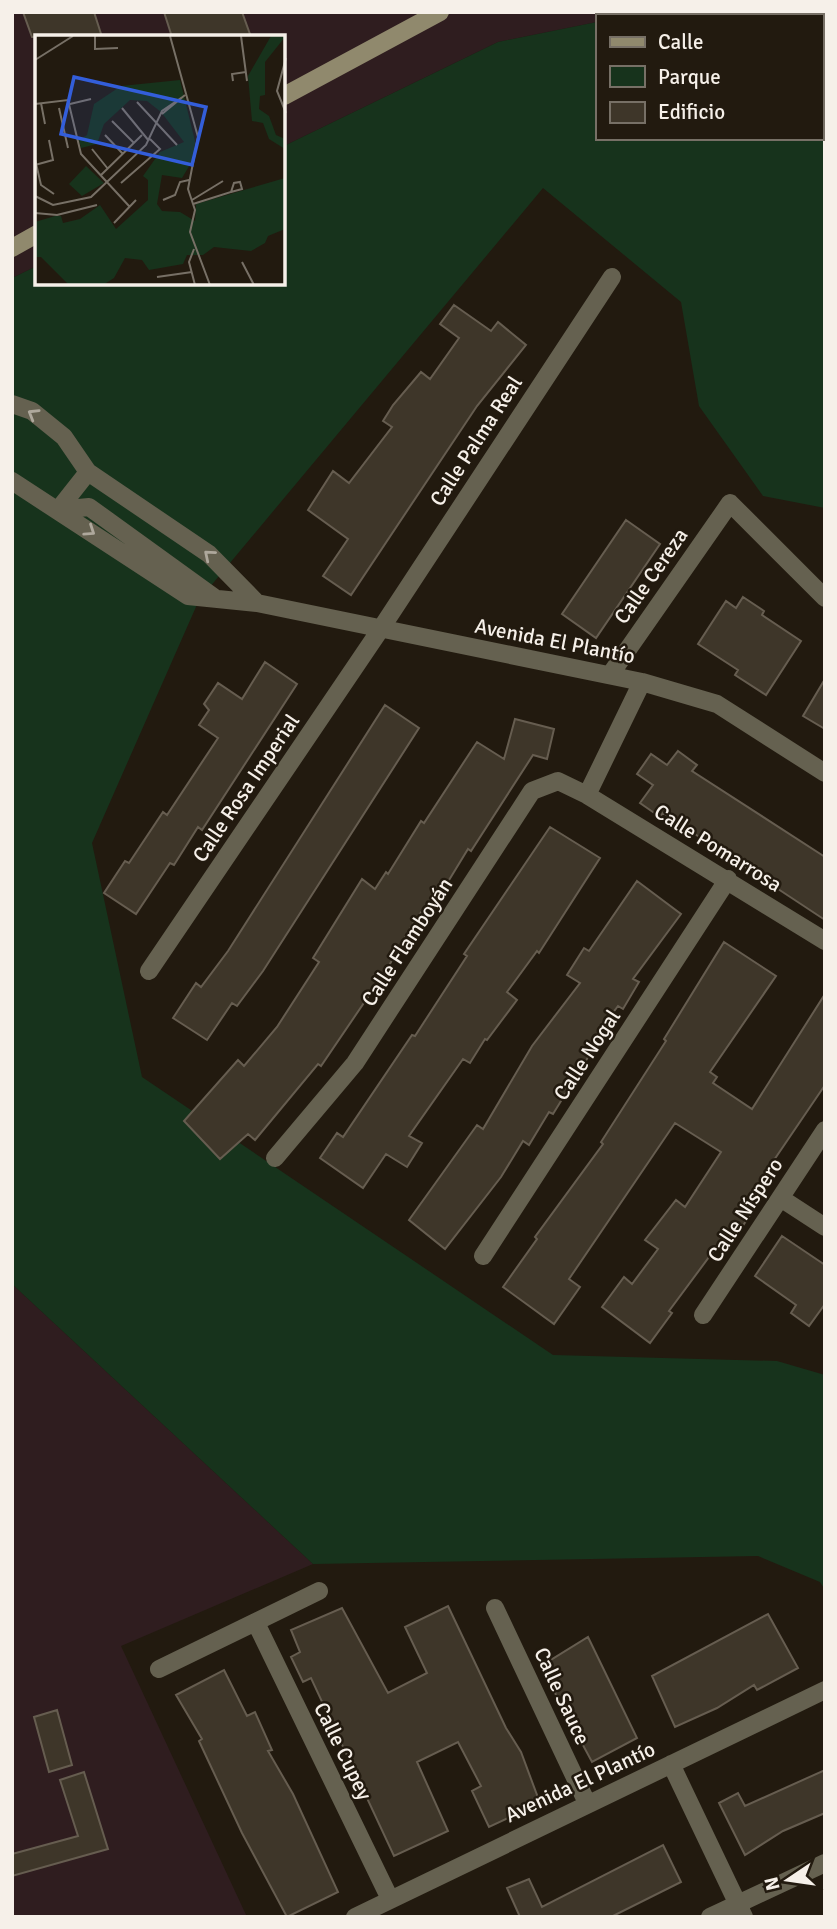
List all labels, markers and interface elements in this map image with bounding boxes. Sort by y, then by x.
legend [596,14,823,140]
text: Calle [658,29,704,55]
inset map [35,35,285,285]
text: Parque [658,64,721,90]
text: Edificio [658,99,725,125]
street label: Calle Palma Real [424,371,528,511]
one-way arrow [28,409,41,422]
one-way arrow [82,523,95,536]
street label: Calle Cereza [608,523,694,629]
one-way arrow [204,551,217,563]
street label: Avenida El Plantío [473,613,637,669]
street label: Calle Rosa Imperial [187,709,305,867]
street label: Calle Pomarrosa [649,798,787,898]
street label: Calle Flamboyán [356,873,458,1011]
street label: Calle Nogal [548,1005,626,1105]
street label: Calle Níspero [702,1153,788,1267]
street label: Calle Sauce [528,1643,596,1749]
street label: Calle Cupey [308,1698,378,1804]
street label: Avenida El Plantío [501,1736,659,1828]
north arrow [753,1845,823,1915]
text: N [759,1874,786,1893]

